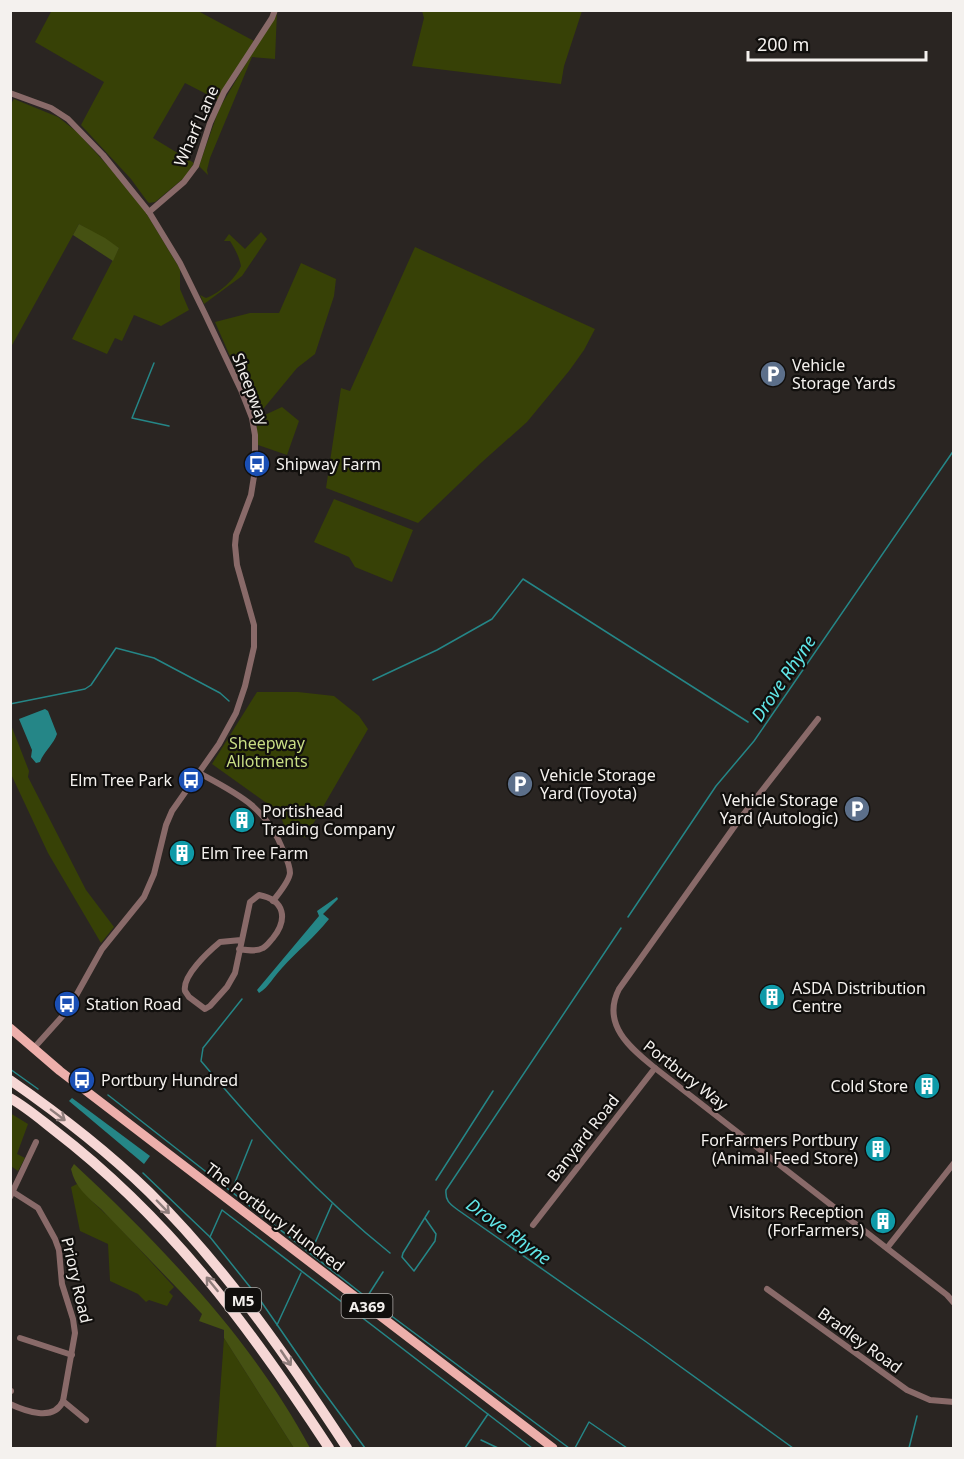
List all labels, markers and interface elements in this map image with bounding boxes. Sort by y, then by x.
scale bar [748,24,926,62]
text: 200 m [757,32,809,56]
street label: Wharf Lane [168,82,224,170]
street label: Sheepway [227,350,275,429]
place label: Vehicle Storage Yards [792,354,896,394]
parking icon: Vehicle Storage Yards [758,359,788,389]
bus stop icon: Shipway Farm [242,449,272,479]
place label: Shipway Farm [276,453,381,475]
water label: Drove Rhyne [745,630,821,726]
park label: Sheepway Allotments [226,732,308,772]
place label: Vehicle Storage Yard (Toyota) [540,764,656,804]
bus stop icon: Elm Tree Park [176,765,206,795]
place label: Elm Tree Park [69,769,172,791]
parking icon: Vehicle Storage Yard (Toyota) [505,769,535,799]
place label: Vehicle Storage Yard (Autologic) [720,789,838,829]
parking icon: Vehicle Storage Yard (Autologic) [842,794,872,824]
place label: Portishead Trading Company [262,800,396,840]
building icon: Portishead Trading Company [227,805,257,835]
building icon: Elm Tree Farm [167,838,197,868]
place label: Elm Tree Farm [201,842,309,864]
place label: ASDA Distribution Centre [792,977,926,1017]
building icon: ASDA Distribution Centre [757,982,787,1012]
bus stop icon: Station Road [52,989,82,1019]
place label: Station Road [86,993,182,1015]
street label: Portbury Way [639,1035,734,1116]
bus stop icon: Portbury Hundred [67,1065,97,1095]
place label: Portbury Hundred [101,1069,238,1091]
building icon: Cold Store [912,1071,942,1101]
place label: Cold Store [831,1075,908,1097]
street label: Banyard Road [542,1090,624,1186]
one-way arrow [49,1109,65,1121]
place label: ForFarmers Portbury (Animal Feed Store) [701,1129,859,1169]
building icon: ForFarmers Portbury (Animal Feed Store) [863,1134,893,1164]
street label: The Portbury Hundred [201,1157,349,1277]
water label: Drove Rhyne [462,1192,556,1270]
one-way arrow [156,1199,170,1214]
place label: Visitors Reception (ForFarmers) [730,1201,864,1241]
building icon: Visitors Reception (ForFarmers) [868,1206,898,1236]
street label: Priory Road [56,1235,98,1325]
one-way arrow [205,1276,218,1292]
road number: M5 [225,1288,261,1312]
road number: A369 [342,1294,392,1318]
street label: Bradley Road [813,1302,907,1378]
one-way arrow [280,1349,293,1366]

